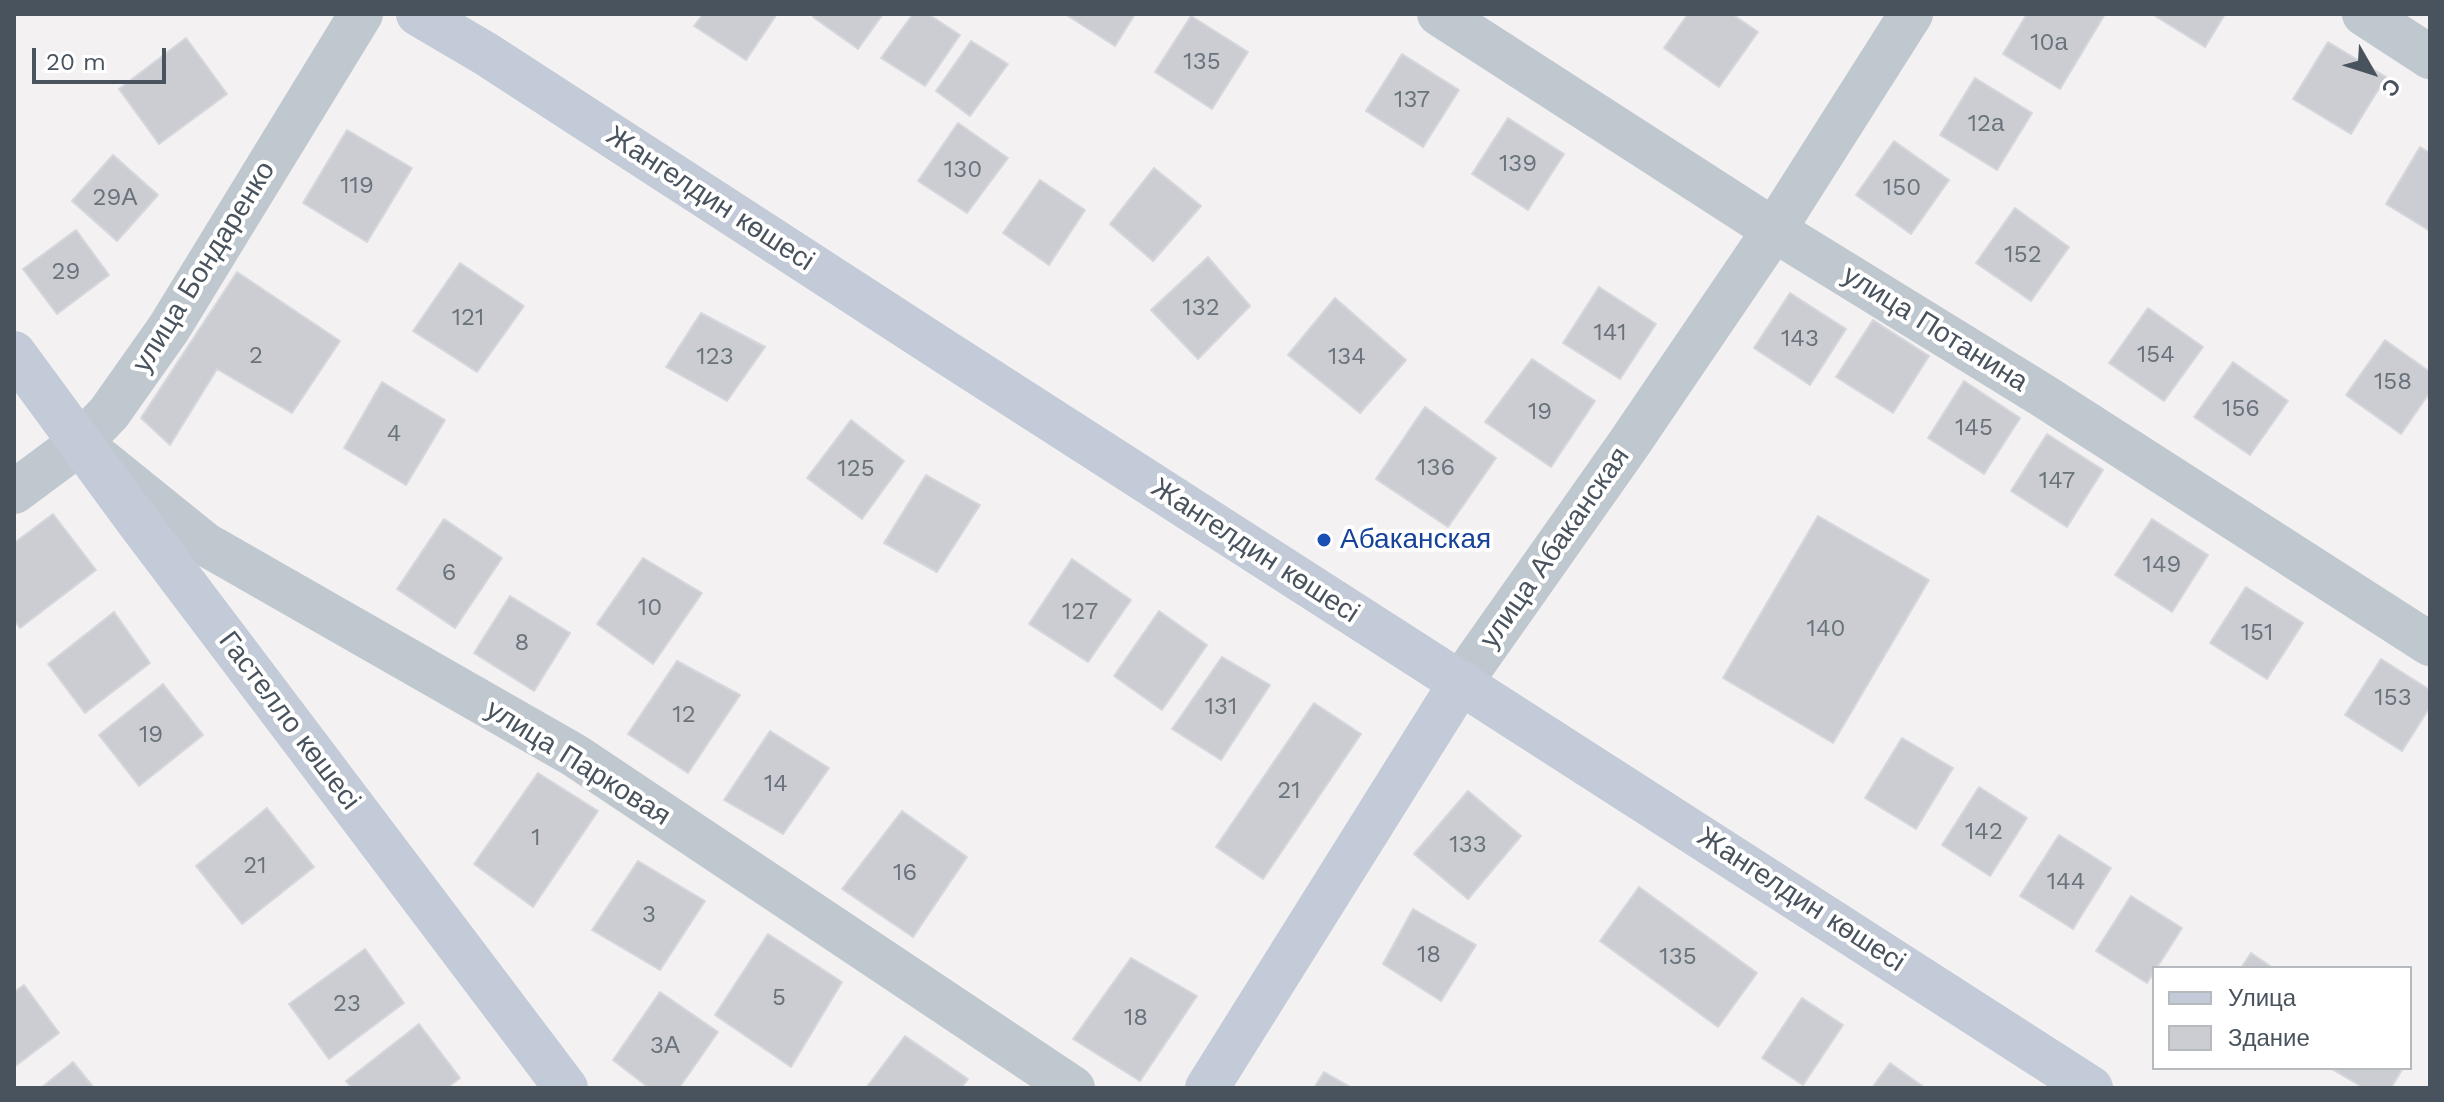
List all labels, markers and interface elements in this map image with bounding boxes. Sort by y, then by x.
house number: 10а [2030,29,2068,57]
scale bar [36,32,170,82]
north arrow [2332,32,2412,112]
text: 20 m [46,48,106,76]
house number: 135 [1183,48,1221,76]
text: С [2376,73,2406,101]
house number: 137 [1394,86,1430,114]
house number: 12а [1968,110,2004,138]
street label: Жангелдин көшесі [600,119,820,279]
house number: 139 [1499,150,1537,178]
street label: улица Бондаренко [125,155,283,379]
house number: 130 [944,156,982,184]
house number: 119 [340,172,374,200]
house number: 150 [1883,174,1921,202]
house number: 29А [93,184,137,212]
house number: 152 [2004,241,2042,269]
house number: 29 [52,258,80,286]
street label: улица Потанина [1836,259,2034,399]
house number: 132 [1182,294,1220,322]
house number: 121 [452,304,484,332]
house number: 141 [1594,319,1626,347]
house number: 143 [1781,325,1819,353]
house number: 154 [2137,341,2175,369]
house number: 2 [249,342,263,370]
house number: 123 [696,343,734,371]
house number: 134 [1328,343,1366,371]
house number: 158 [2374,368,2412,396]
house number: 156 [2222,395,2260,423]
house number: 19 [1528,398,1552,426]
house number: 145 [1955,414,1993,442]
house number: 4 [387,420,401,448]
street label: улица Абаканская [1473,441,1637,655]
house number: 136 [1417,454,1455,482]
house number: 125 [837,455,875,483]
house number: 147 [2039,467,2075,495]
street label: Жангелдин көшесі [1145,471,1365,631]
place label: Абаканская [1340,523,1491,557]
marker: Абаканская [1315,531,1333,549]
house number: 149 [2143,551,2181,579]
house number: 6 [442,559,456,587]
house number: 10 [638,594,662,622]
house number: 127 [1062,598,1098,626]
house number: 140 [1807,615,1845,643]
house number: 151 [2241,619,2273,647]
street label: Гастелло көшесі [211,625,367,817]
house number: 8 [515,629,529,657]
house number: 153 [2374,684,2412,712]
street label: улица Парковая [480,693,676,833]
house number: 131 [1205,693,1237,721]
house number: 12 [672,701,696,729]
house number: 19 [139,721,163,749]
house number: 14 [764,770,788,798]
house number: 21 [1277,777,1301,805]
house number: 142 [1965,818,2003,846]
street label: Жангелдин көшесі [1691,820,1911,980]
house number: 1 [531,824,541,852]
house number: 133 [1449,831,1487,859]
house number: 21 [243,852,267,880]
house number: 16 [893,859,917,887]
house number: 144 [2047,868,2085,896]
house number: 3 [642,901,656,929]
house number: 18 [1417,941,1441,969]
house number: 135 [1659,943,1697,971]
legend [2152,966,2412,1070]
house number: 5 [772,984,786,1012]
text: Улица [2228,984,2296,1012]
house number: 23 [333,990,361,1018]
house number: 18 [1124,1004,1148,1032]
text: Здание [2228,1024,2310,1052]
house number: 3А [650,1032,680,1060]

